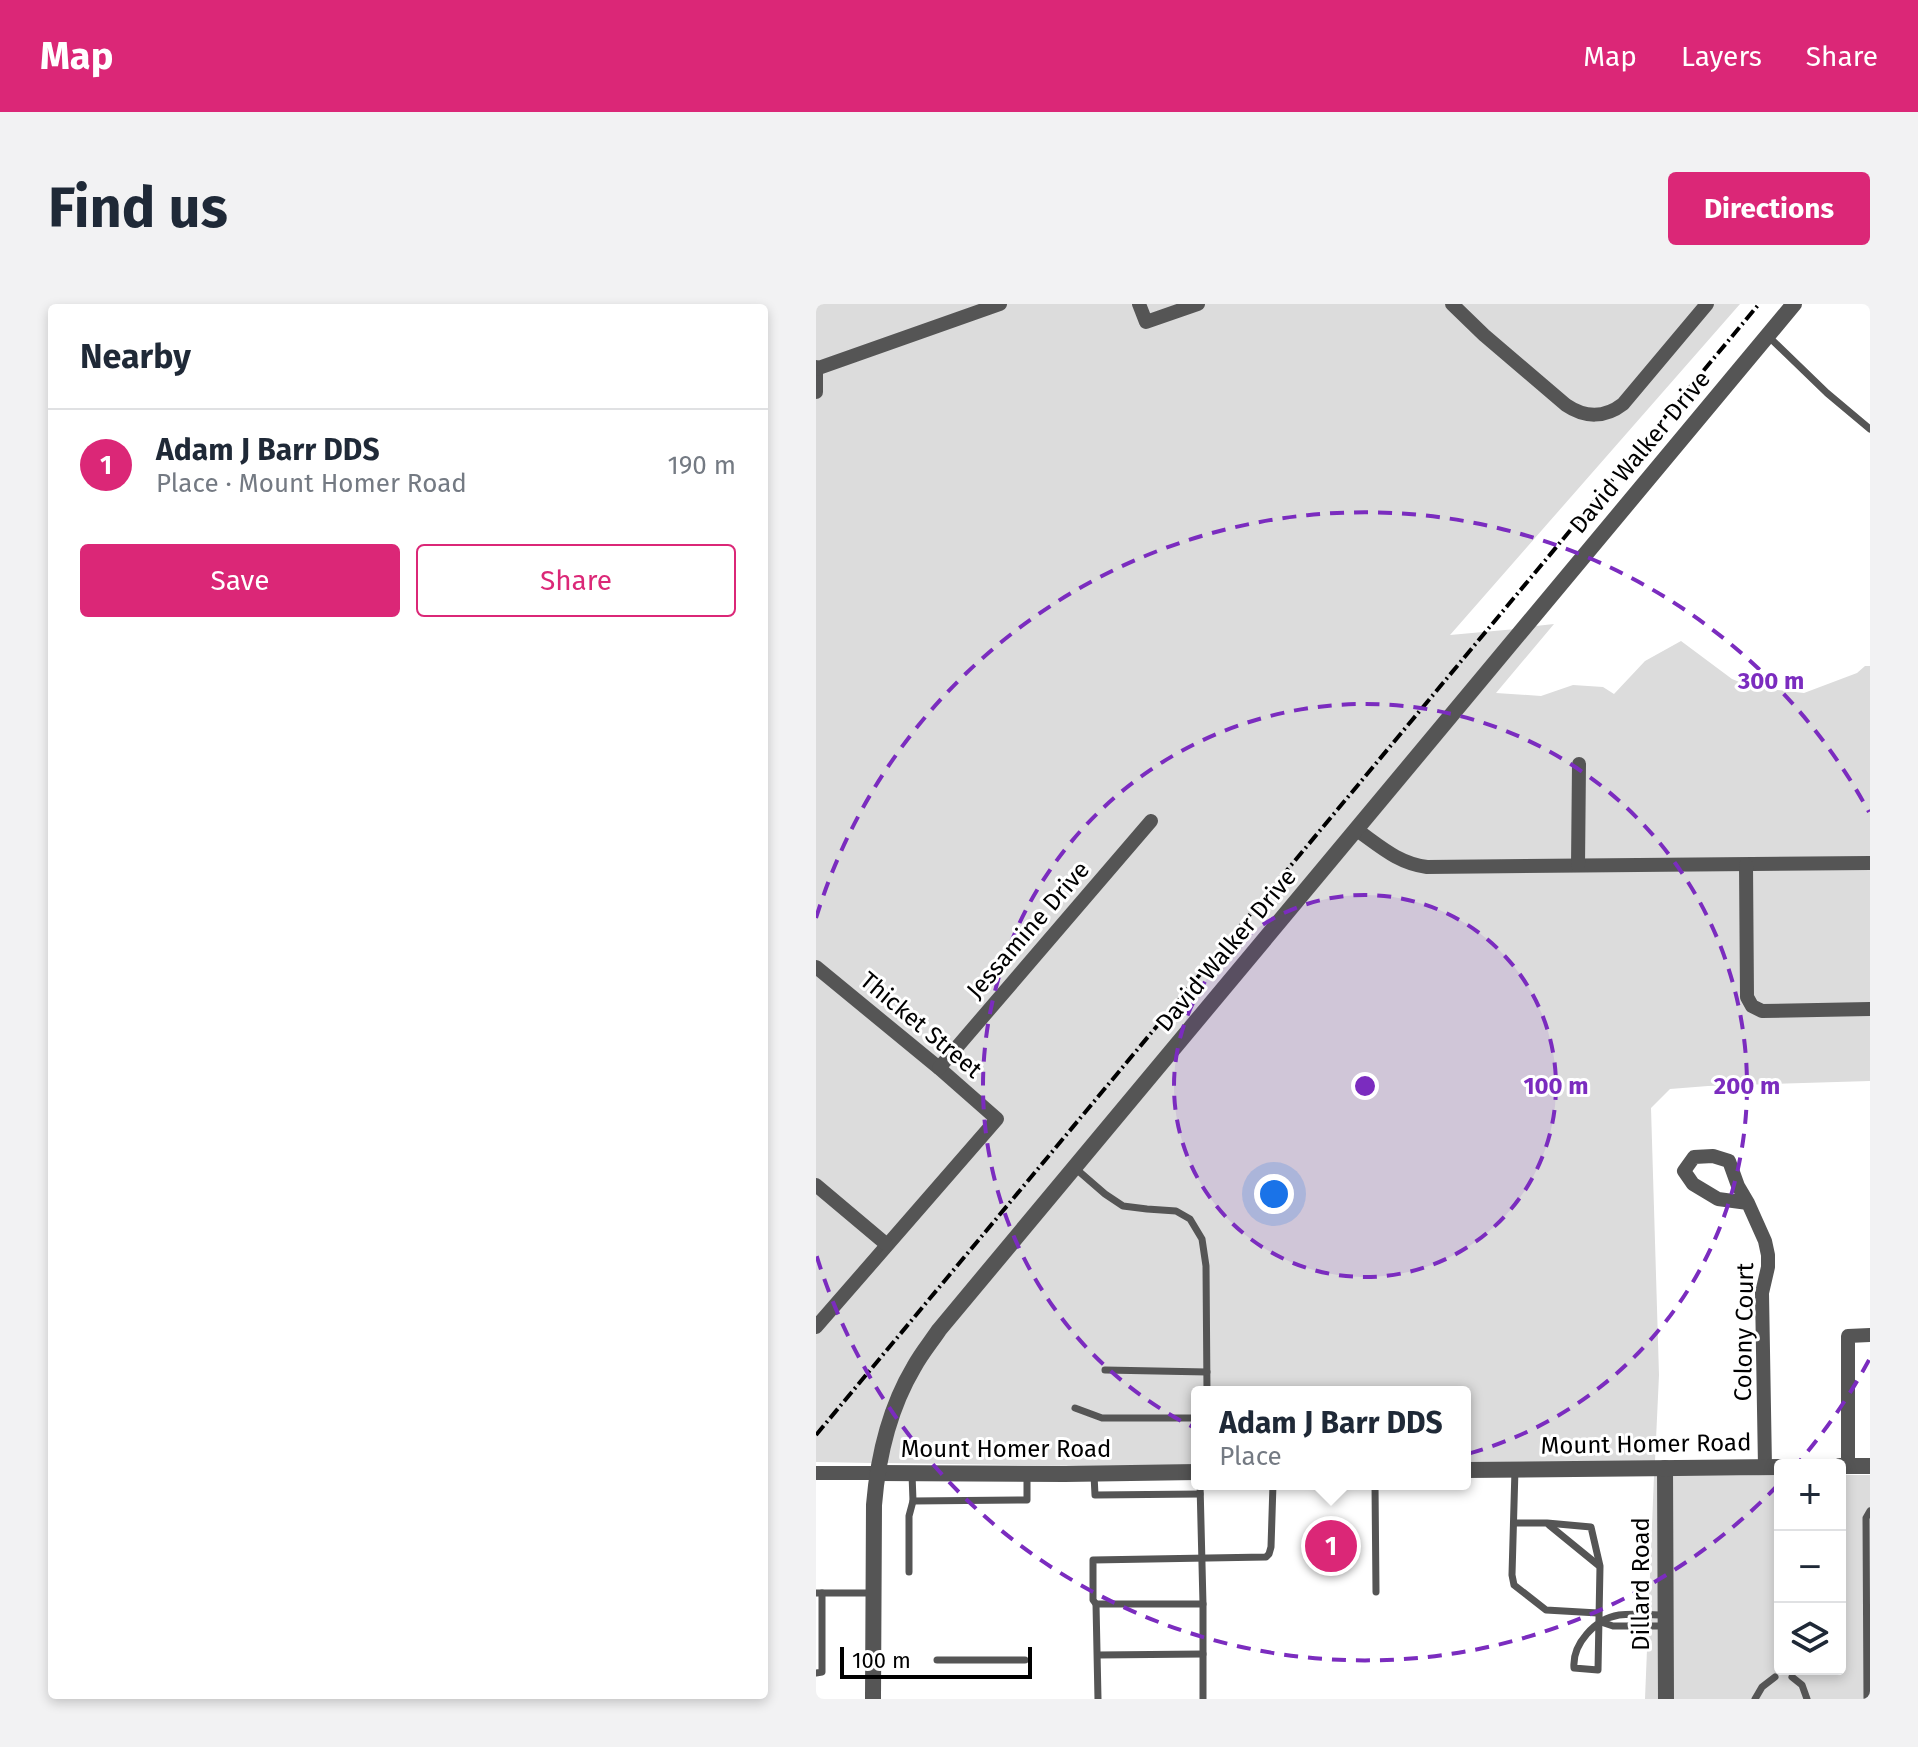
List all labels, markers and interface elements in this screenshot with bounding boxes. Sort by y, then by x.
text: Map [40,33,113,79]
text: Map [1583,40,1637,73]
text: Layers [1681,40,1762,73]
text: Share [1806,40,1878,73]
button: Directions [1668,172,1870,245]
text: Find us [48,175,228,242]
text: Nearby [80,336,191,377]
street label: David Walker Drive [1564,365,1716,539]
text: Adam J Barr DDS [156,432,380,468]
text: 1 [100,450,112,481]
text: 190 m [667,450,736,481]
text: Place · Mount Homer Road [156,468,467,499]
button: Save [80,544,400,617]
button: Share [416,544,736,617]
text: 300 m [1737,667,1804,695]
street label: Jessamine Drive [961,856,1095,1004]
street label: David Walker Drive [1150,863,1302,1037]
street label: Thicket Street [855,966,988,1084]
centre of rings [1351,1072,1379,1100]
text: 100 m [1523,1072,1589,1100]
text: 200 m [1714,1072,1780,1100]
your location [1254,1174,1294,1214]
street label: Colony Court [1729,1262,1759,1402]
popup [1191,1386,1471,1490]
text: Adam J Barr DDS [1219,1405,1443,1441]
street label: Mount Homer Road [1540,1428,1752,1460]
street label: Mount Homer Road [901,1435,1111,1463]
text: Place [1219,1441,1282,1472]
map controls [1774,1459,1846,1675]
button: + [1774,1459,1846,1531]
pin: 1 [1305,1516,1357,1576]
street label: Dillard Road [1627,1517,1655,1651]
button: − [1774,1531,1846,1603]
button: layers [1774,1603,1846,1675]
scale bar [840,1643,1032,1679]
text: 100 m [852,1647,911,1674]

